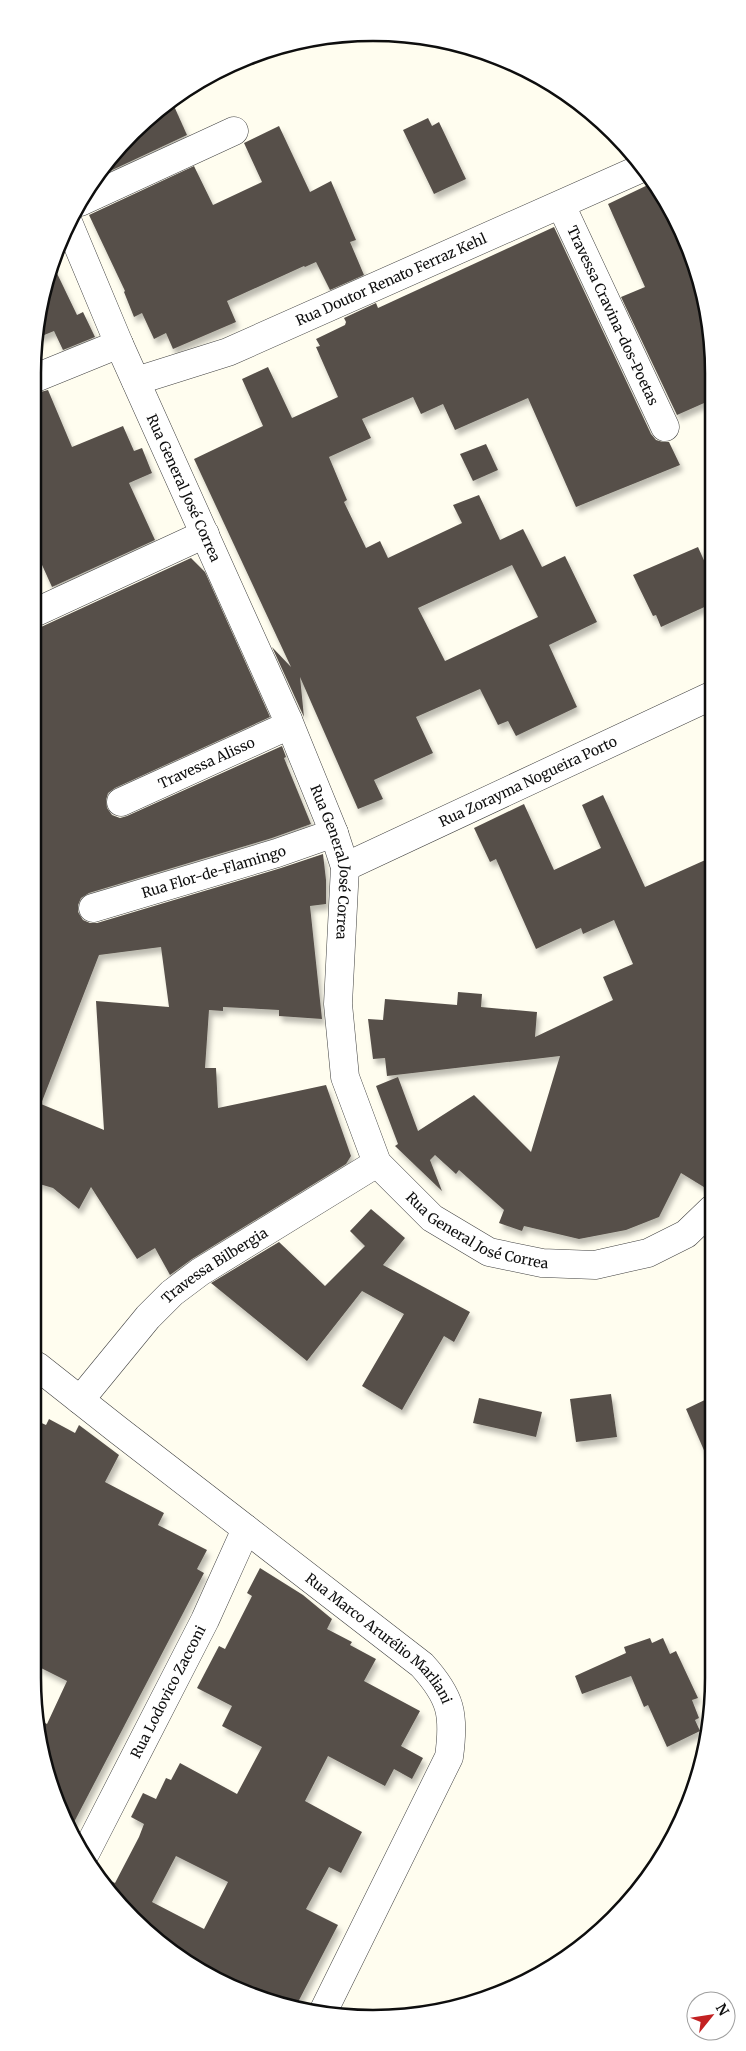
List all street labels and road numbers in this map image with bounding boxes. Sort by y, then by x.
street label: Travessa Cravina-dos-Poetas [563,223,663,408]
street label: Rua Doutor Renato Ferraz Kehl [293,229,490,330]
street label: Rua General José Correa [143,411,225,565]
street label: Rua Zorayma Nogueira Porto [436,732,620,831]
street label: Travessa Alisso [155,733,258,793]
street label: Rua General José Correa [306,782,354,941]
street label: Rua Flor-de-Flamingo [139,842,288,902]
street label: Rua General José Correa [402,1188,549,1272]
street label: Travessa Bilbergia [158,1223,271,1307]
street label: Rua Marco Arurélio Marliani [302,1569,456,1707]
street label: Rua Lodovico Zacconi [127,1622,210,1761]

